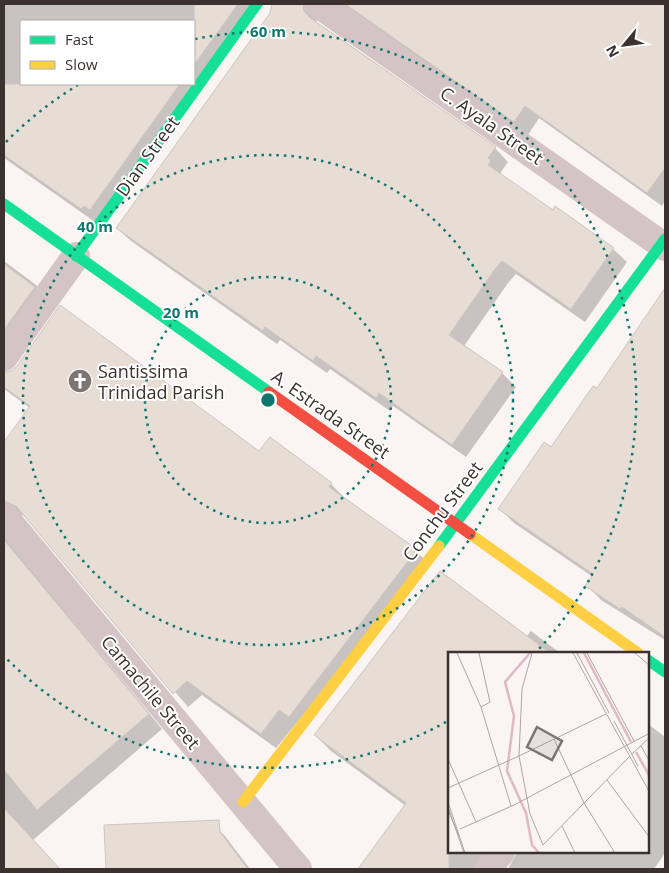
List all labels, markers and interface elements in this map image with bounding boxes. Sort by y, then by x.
legend [20,20,195,85]
north arrow [599,20,649,70]
text: 60 m [250,21,286,41]
text: Fast [65,29,94,49]
text: N [601,42,623,61]
text: Slow [65,54,98,74]
street label: C. Ayala Street [436,81,548,169]
street label: Dian Street [110,111,184,201]
text: 40 m [77,216,113,236]
text: 20 m [163,302,199,322]
place label: Santissima Trinidad Parish [98,359,224,404]
street label: A. Estrada Street [267,364,395,464]
church icon: Santissima Trinidad Parish [67,368,93,394]
centre of rings [259,391,277,409]
street label: Conchu Street [397,456,487,566]
street label: Camachile Street [96,630,206,754]
inset map [448,652,649,853]

